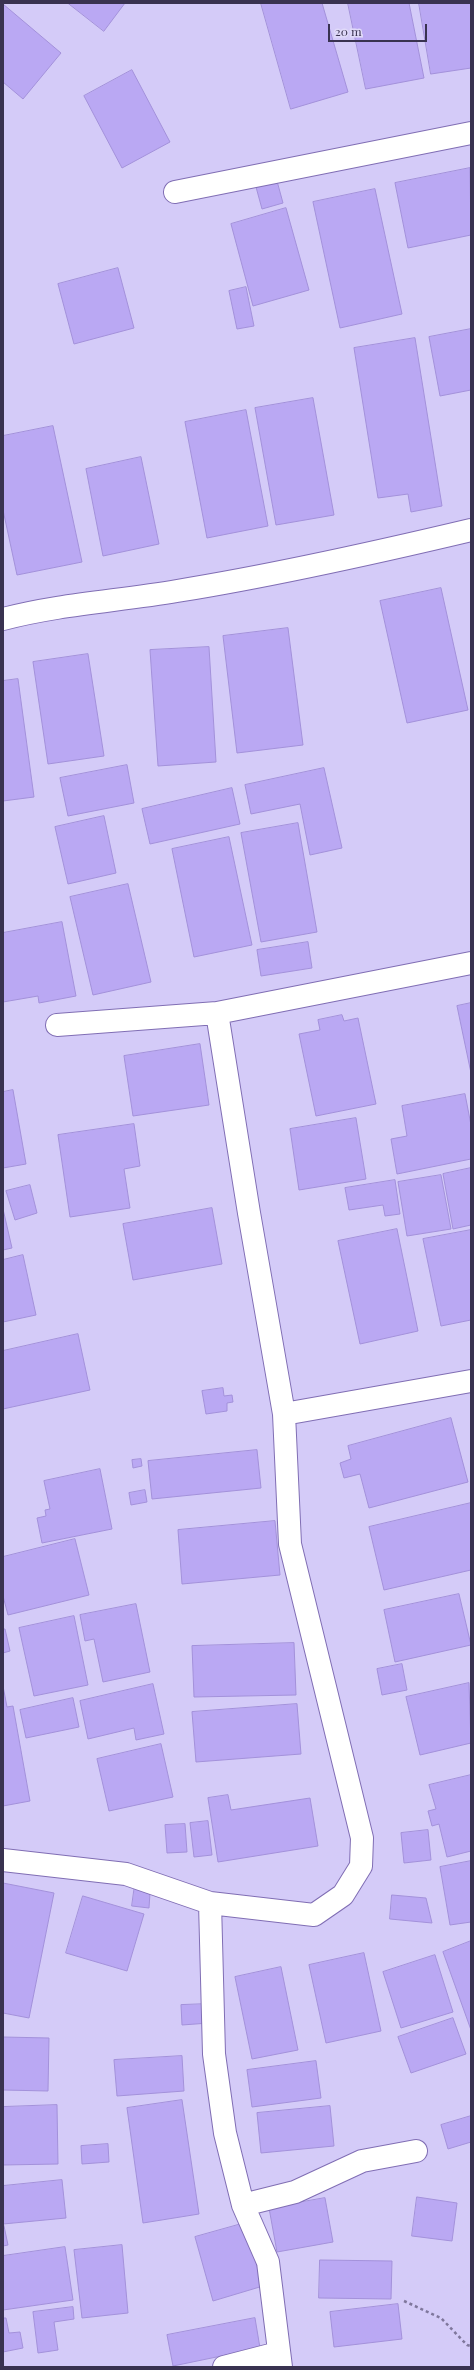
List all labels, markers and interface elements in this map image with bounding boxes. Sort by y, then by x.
scale bar [330,16,429,42]
text: 20 m [335,23,362,39]

